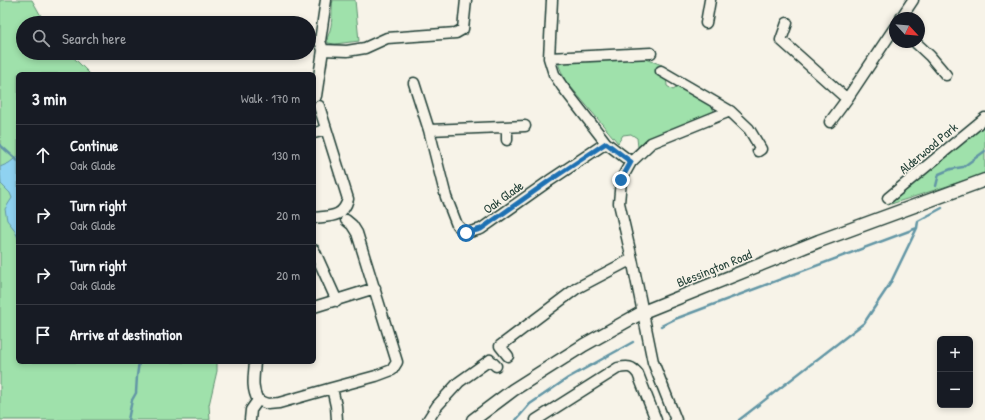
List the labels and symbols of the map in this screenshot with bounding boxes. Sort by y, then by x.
north arrow [889,12,925,48]
street label: Alderwood Park [895,118,962,178]
route end [612,171,630,189]
street label: Oak Glade [479,176,527,218]
route start [457,224,475,242]
street label: Blessington Road [674,245,754,291]

